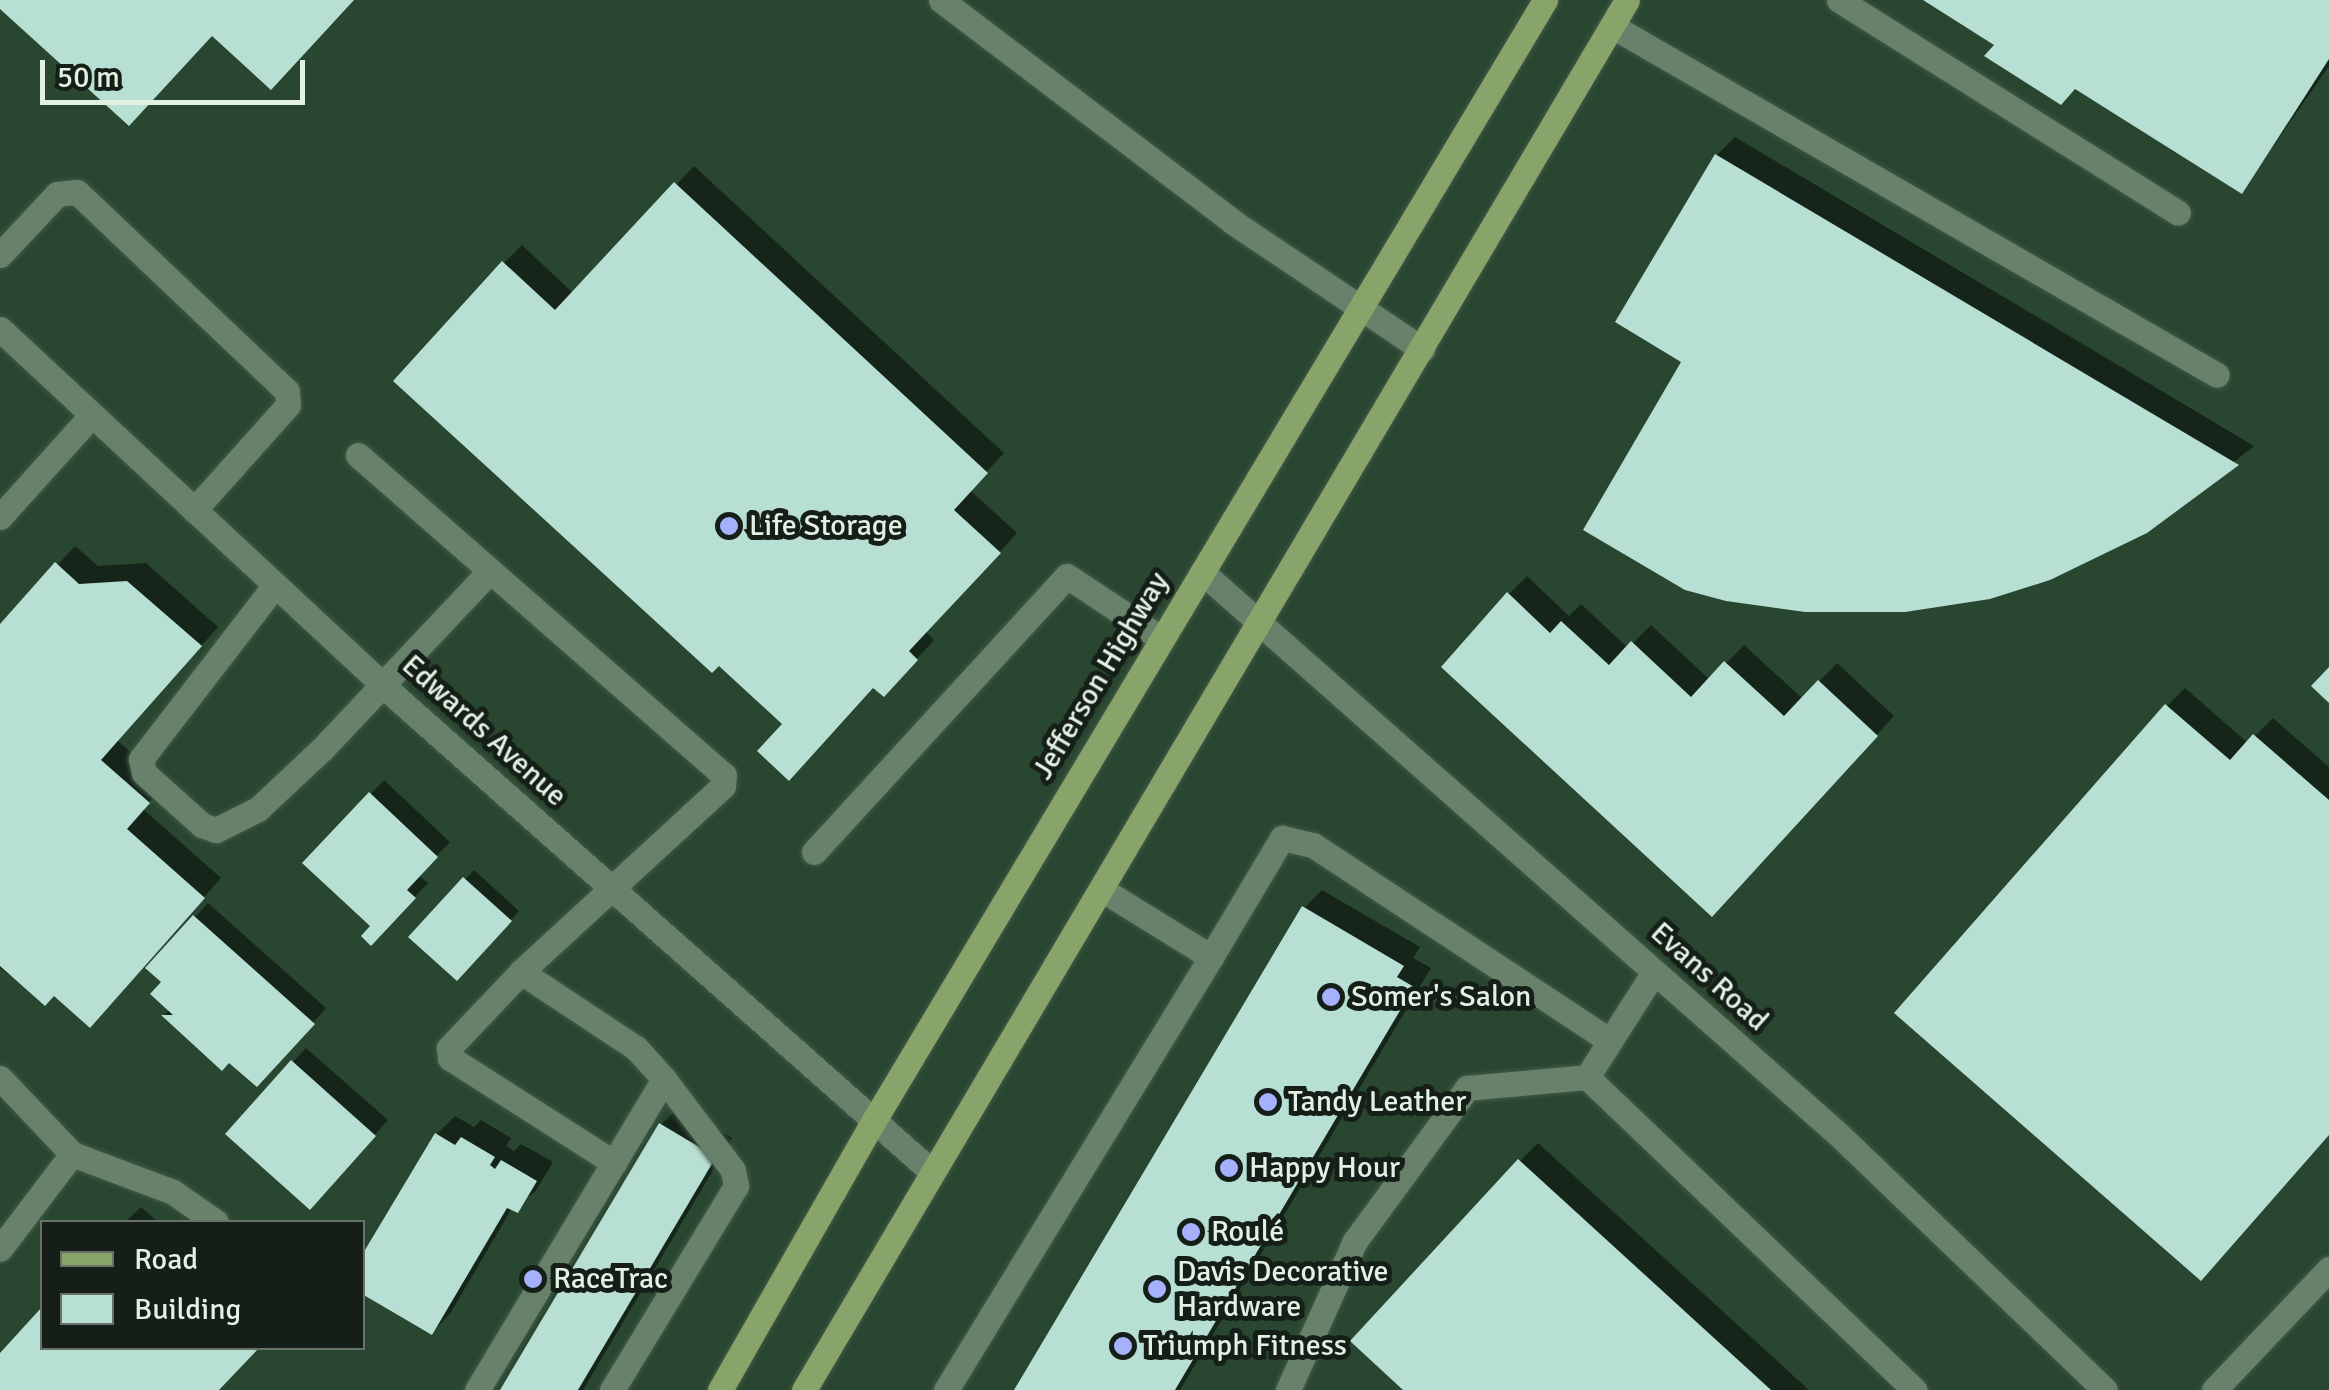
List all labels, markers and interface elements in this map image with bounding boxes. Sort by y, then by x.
scale bar [45,40,310,102]
text: 50 m [57,59,120,96]
place label: Life Storage [749,508,903,544]
marker: Life Storage [718,515,740,537]
street label: Jefferson Highway [1025,566,1177,786]
street label: Edwards Avenue [394,648,574,814]
street label: Evans Road [1643,915,1775,1039]
place label: Somer's Salon [1351,979,1531,1015]
marker: Somer's Salon [1320,986,1342,1008]
place label: Tandy Leather [1288,1084,1466,1120]
marker: Tandy Leather [1257,1091,1279,1113]
place label: Happy Hour [1249,1150,1400,1186]
marker: Happy Hour [1218,1157,1240,1179]
place label: Roulé [1211,1214,1284,1250]
legend [40,1220,365,1350]
marker: Roulé [1180,1221,1202,1243]
text: Road [134,1241,198,1278]
place label: Davis Decorative Hardware [1177,1254,1389,1324]
place label: RaceTrac [553,1261,668,1297]
marker: RaceTrac [522,1268,544,1290]
marker: Davis Decorative Hardware [1146,1278,1168,1300]
text: Building [134,1291,241,1328]
place label: Triumph Fitness [1143,1328,1347,1364]
marker: Triumph Fitness [1112,1335,1134,1357]

